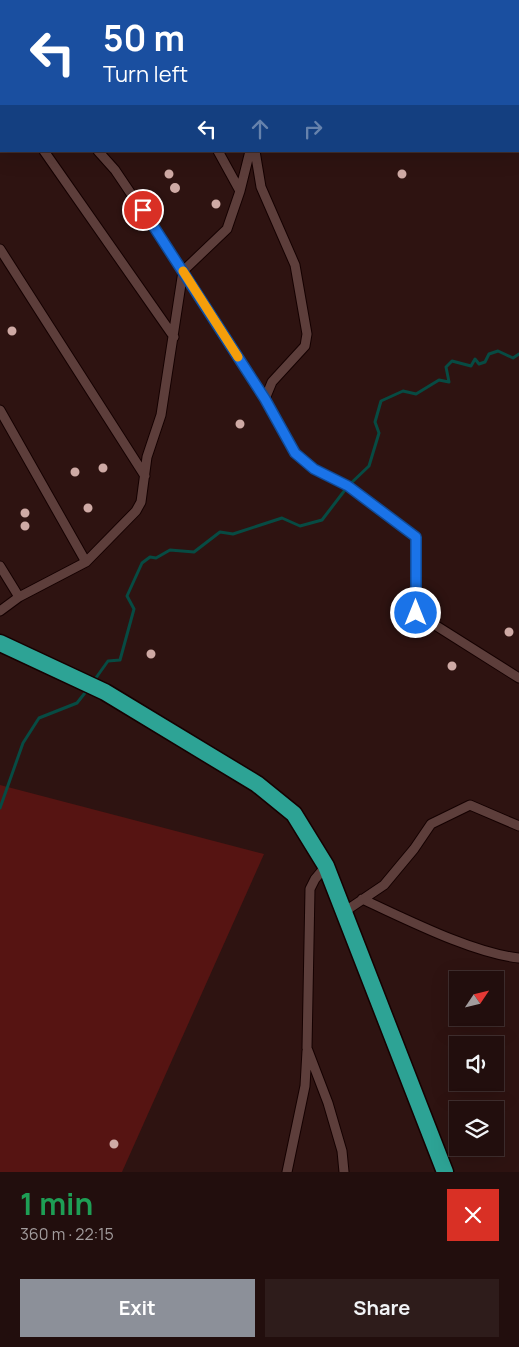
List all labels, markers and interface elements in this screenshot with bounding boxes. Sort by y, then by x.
text: 50 m [103,14,185,62]
icon: left [20,20,85,85]
text: Turn left [103,59,188,89]
icon: left [193,115,221,143]
icon: ahead [246,115,274,143]
icon: right [299,115,327,143]
pin [122,189,164,231]
icon: arrive [129,196,157,224]
position arrow [389,586,441,638]
north arrow [449,971,504,1026]
map controls [449,971,504,1156]
button: sound [449,1036,504,1091]
button: layers [449,1101,504,1156]
text: 1 min [20,1183,93,1224]
button: close [447,1189,499,1241]
text: 360 m · 22:15 [20,1223,114,1245]
button: Exit [20,1279,255,1337]
button: Share [265,1279,499,1337]

